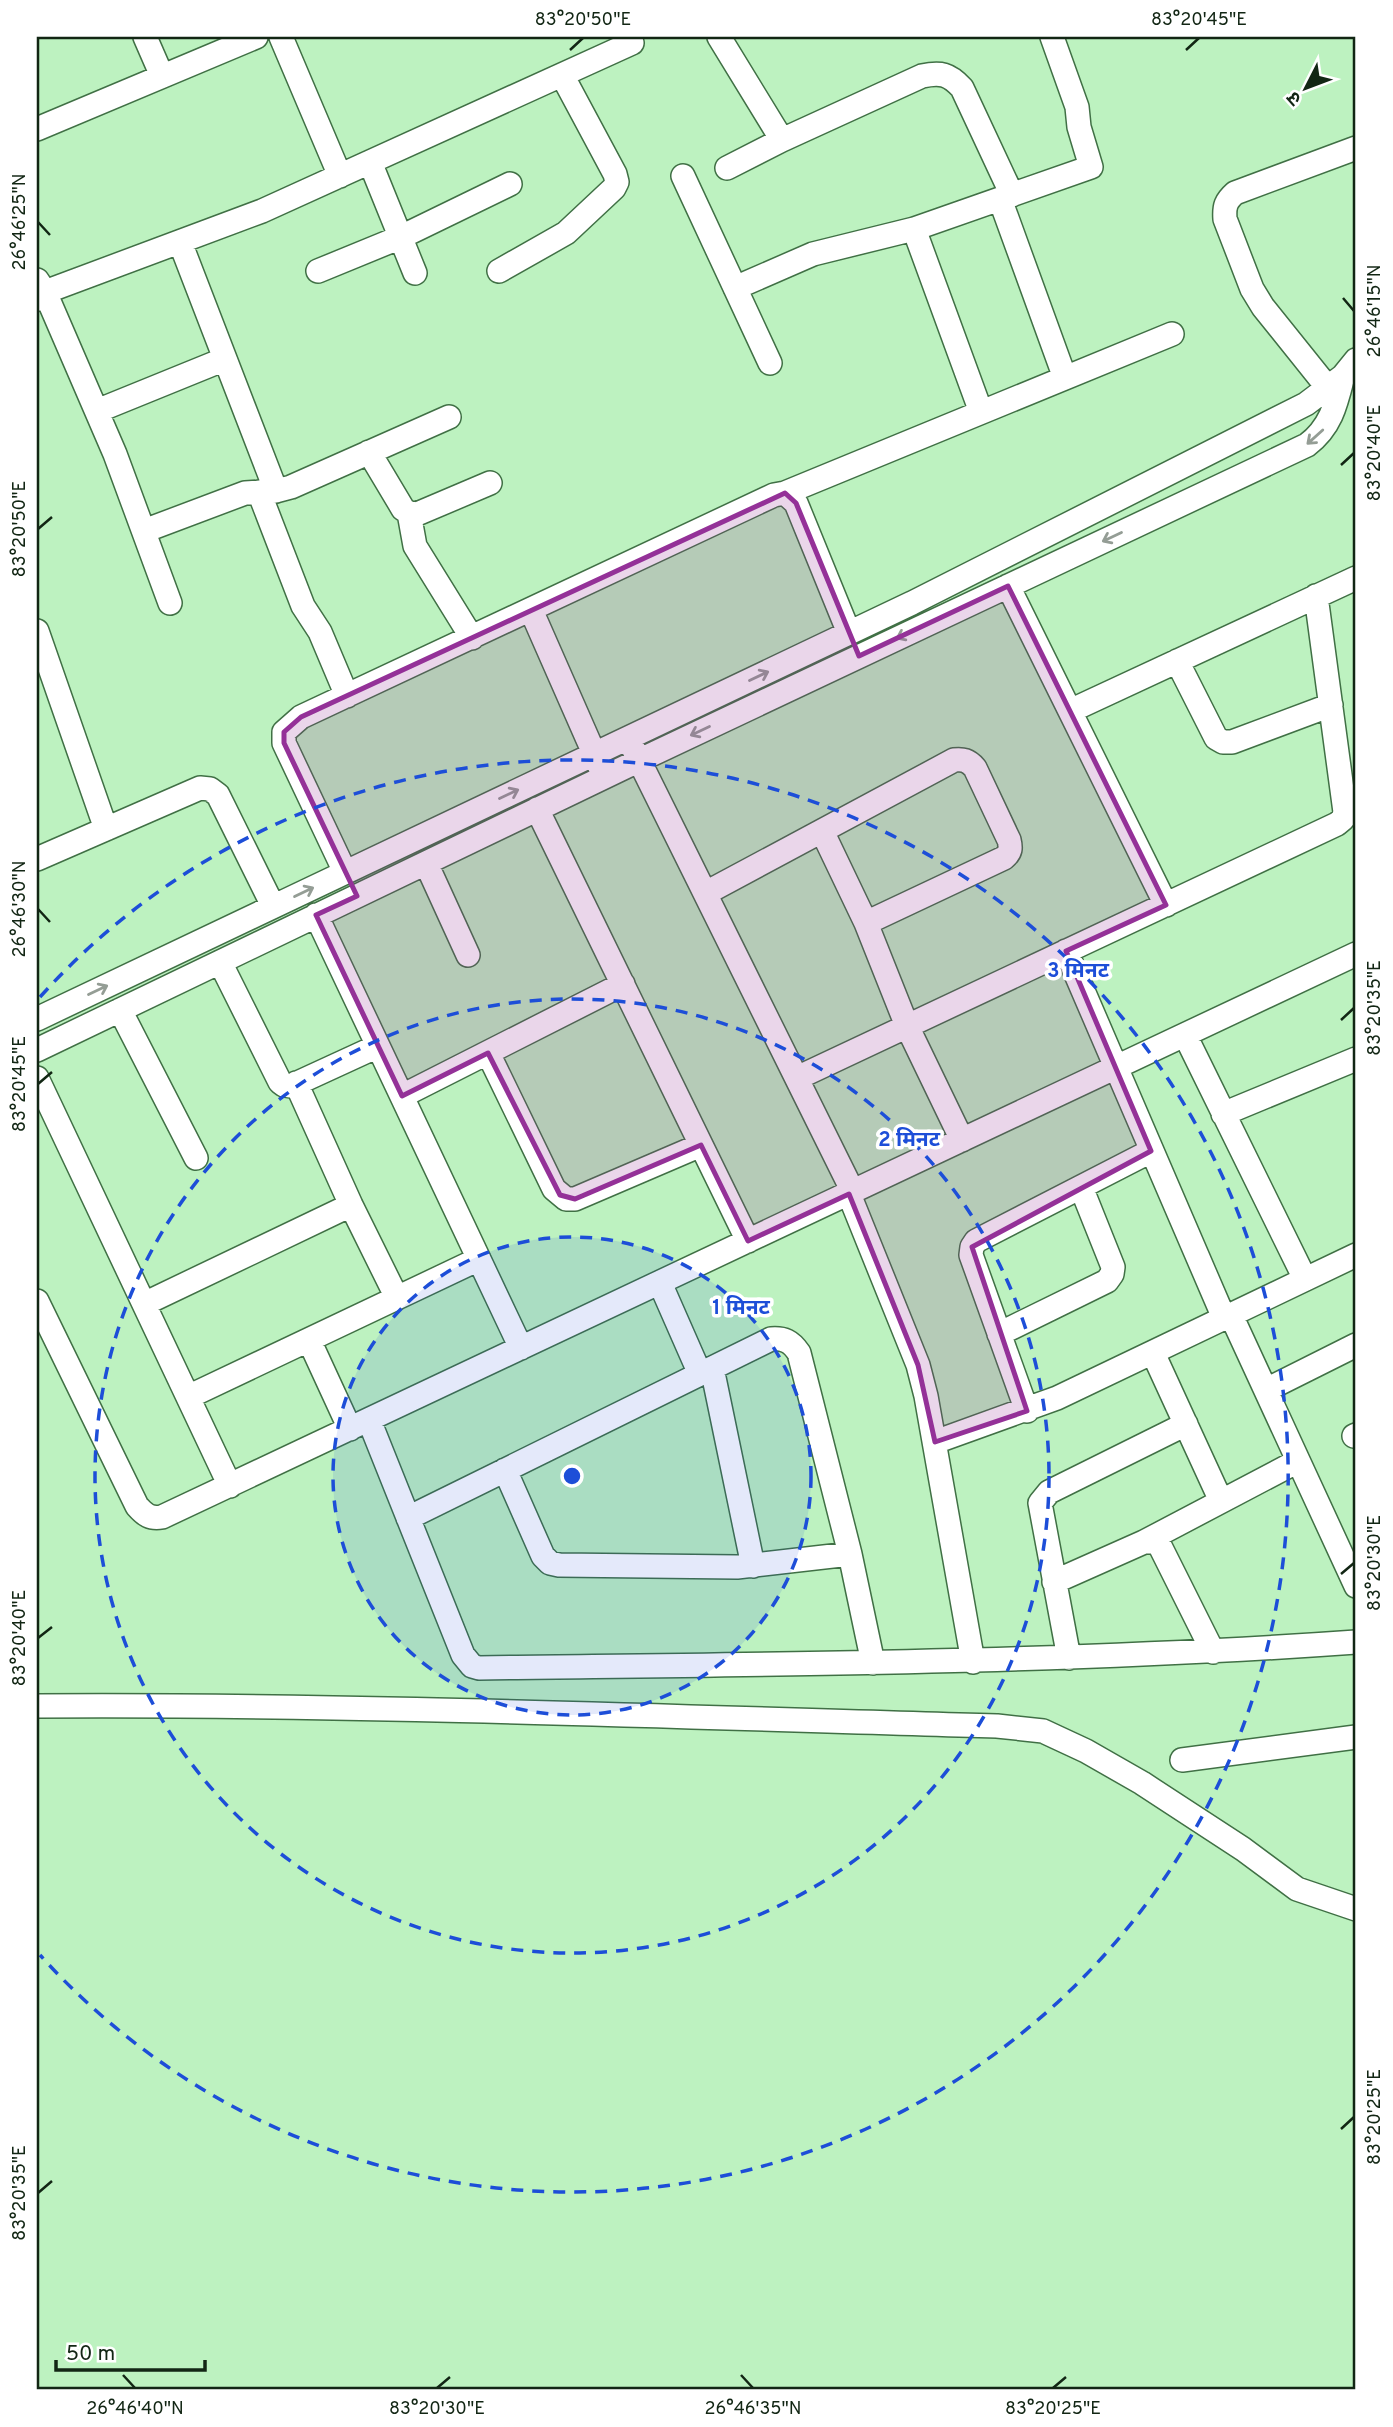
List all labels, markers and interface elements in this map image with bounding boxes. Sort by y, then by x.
text: 83°20'50"E [535,9,631,32]
text: 83°20'45"E [1151,9,1247,32]
north arrow [1270,52,1340,122]
text: उ [1282,85,1307,110]
text: 26°46'25"N [9,173,32,271]
text: 26°46'15"N [1364,265,1387,357]
text: 83°20'40"E [1364,405,1387,501]
one-way arrow [1307,428,1324,445]
text: 83°20'50"E [9,481,32,577]
one-way arrow [1102,530,1123,544]
one-way arrow [896,628,917,641]
one-way arrow [748,669,769,682]
one-way arrow [690,725,711,738]
one-way arrow [498,787,519,800]
text: 26°46'30"N [9,860,32,958]
one-way arrow [293,885,314,898]
text: 3 मिनट [1047,958,1110,985]
text: 83°20'35"E [1364,960,1387,1056]
one-way arrow [87,983,108,996]
text: 83°20'45"E [9,1036,32,1132]
text: 2 मिनट [878,1127,941,1154]
text: 1 मिनट [712,1295,771,1322]
centre of rings [560,1464,584,1488]
text: 83°20'30"E [1364,1515,1387,1611]
text: 83°20'40"E [9,1590,32,1686]
text: 83°20'25"E [1364,2069,1387,2165]
text: 83°20'35"E [9,2145,32,2241]
scale bar [56,2329,205,2373]
text: 50 m [66,2341,115,2368]
text: 26°46'40"N [86,2398,184,2421]
text: 83°20'30"E [389,2398,485,2421]
text: 26°46'35"N [705,2398,801,2421]
text: 83°20'25"E [1005,2398,1101,2421]

